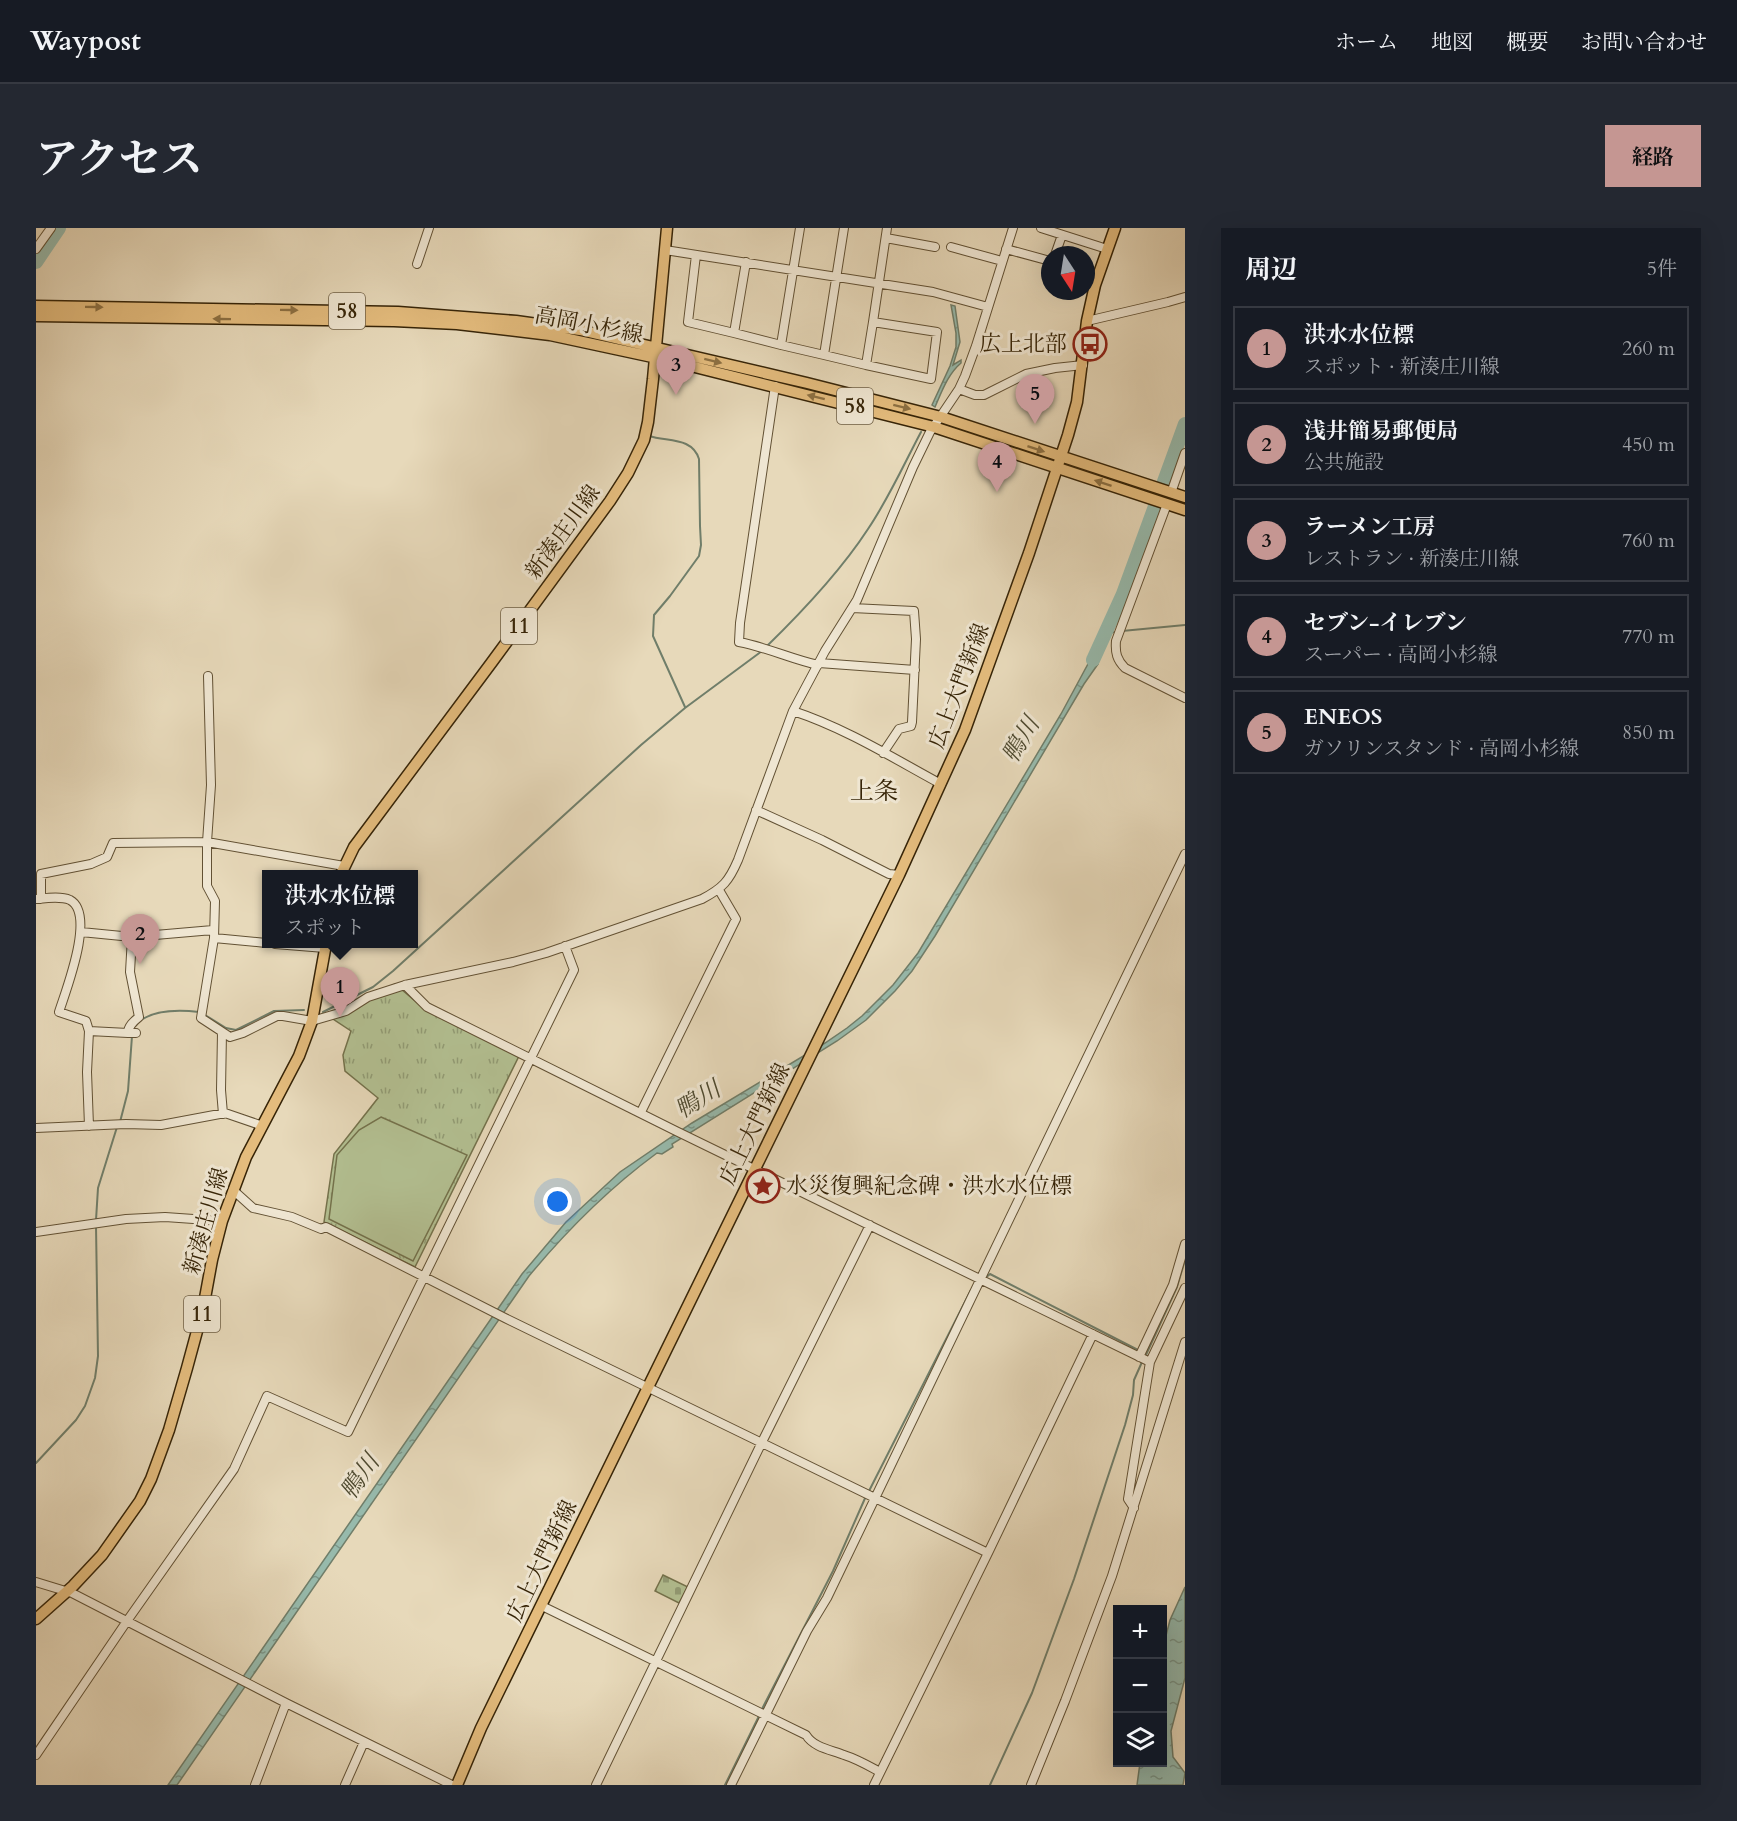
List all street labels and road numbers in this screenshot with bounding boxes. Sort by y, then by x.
road number: 58 [329,293,365,329]
street label: 高岡小杉線 [532,300,646,350]
road number: 58 [837,388,873,424]
street label: 新湊庄川線 [519,479,607,585]
road number: 11 [501,608,537,644]
street label: 広上大門新線 [921,619,997,753]
street label: 広上大門新線 [713,1058,797,1190]
street label: 新湊庄川線 [176,1164,236,1278]
road number: 11 [184,1296,220,1332]
street label: 広上大門新線 [500,1495,584,1627]

